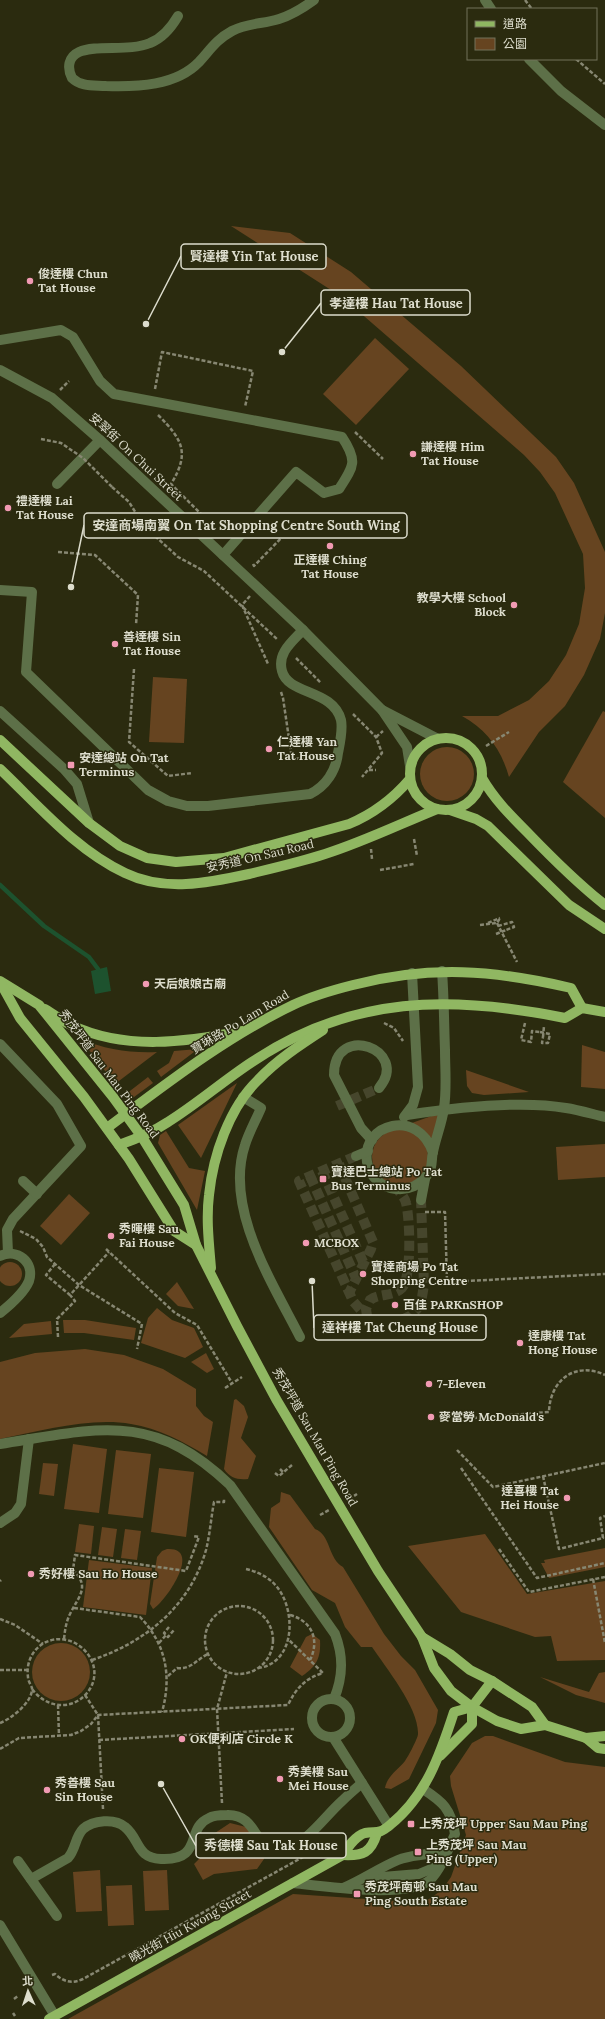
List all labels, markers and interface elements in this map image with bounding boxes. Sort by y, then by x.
legend [467,8,597,60]
text: 道路 [503,16,527,31]
text: 公園 [503,36,527,51]
callout: 賢達樓 Yin Tat House [181,244,326,269]
text: 賢達樓 Yin Tat House [189,248,319,265]
place label: 俊達樓 Chun Tat House [38,266,108,295]
marker: 俊達樓 Chun Tat House [25,276,35,286]
callout: 孝達樓 Hau Tat House [321,290,470,315]
text: 孝達樓 Hau Tat House [329,295,463,312]
street label: 安翠街 On Chui Street [86,409,186,504]
place label: 謙達樓 Him Tat House [421,439,485,468]
marker: 謙達樓 Him Tat House [408,449,418,459]
place label: 禮達樓 Lai Tat House [16,493,74,522]
marker: 禮達樓 Lai Tat House [3,503,13,513]
callout: 安達商場南翼 On Tat Shopping Centre South Wing [84,513,407,538]
text: 安達商場南翼 On Tat Shopping Centre South Wing [92,517,400,534]
marker: 正達樓 Ching Tat House [325,541,335,551]
place label: 正達樓 Ching Tat House [293,552,368,581]
place label: 教學大樓 School Block [417,590,506,619]
marker: 教學大樓 School Block [509,600,519,610]
place label: 善達樓 Sin Tat House [123,629,181,658]
marker: 善達樓 Sin Tat House [110,639,120,649]
place label: 仁達樓 Yan Tat House [277,734,337,763]
marker: 仁達樓 Yan Tat House [264,744,274,754]
place label: 安達總站 On Tat Terminus [79,750,170,779]
marker: 安達總站 On Tat Terminus [66,760,76,770]
street label: 安秀道 On Sau Road [205,836,315,875]
place label: 天后娘娘古廟 [154,976,226,991]
marker: 天后娘娘古廟 [141,979,151,989]
street label: 寶琳路 Po Lam Road [188,986,291,1057]
street label: 秀茂坪道 Sau Mau Ping Road [56,1006,163,1141]
place label: 寶達巴士總站 Po Tat Bus Terminus [331,1164,443,1193]
marker: 寶達巴士總站 Po Tat Bus Terminus [318,1174,328,1184]
place label: 秀暉樓 Sau Fai House [119,1221,180,1250]
marker: 秀暉樓 Sau Fai House [106,1231,116,1241]
place label: MCBOX [314,1235,360,1250]
marker: MCBOX [301,1238,311,1248]
place label: 寶達商場 Po Tat Shopping Centre [371,1259,468,1288]
marker: 寶達商場 Po Tat Shopping Centre [358,1269,368,1279]
place label: 百佳 PARKnSHOP [403,1297,503,1312]
marker: 百佳 PARKnSHOP [390,1300,400,1310]
callout: 達祥樓 Tat Cheung House [314,1315,486,1340]
text: 達祥樓 Tat Cheung House [322,1319,478,1336]
place label: 達康樓 Tat Hong House [528,1328,598,1357]
marker: 達康樓 Tat Hong House [515,1338,525,1348]
street label: 秀茂坪道 Sau Mau Ping Road [270,1365,361,1509]
place label: 7-Eleven [437,1376,486,1391]
marker: 7-Eleven [424,1379,434,1389]
place label: 麥當勞 McDonald's [439,1409,544,1424]
marker: 麥當勞 McDonald's [426,1412,436,1422]
place label: 達喜樓 Tat Hei House [500,1483,560,1512]
marker: 達喜樓 Tat Hei House [562,1493,572,1503]
place label: 秀好樓 Sau Ho House [39,1566,158,1581]
marker: 秀好樓 Sau Ho House [26,1569,36,1579]
place label: OK便利店 Circle K [190,1731,293,1746]
marker: OK便利店 Circle K [177,1734,187,1744]
place label: 秀美樓 Sau Mei House [288,1764,349,1793]
marker: 秀美樓 Sau Mei House [275,1774,285,1784]
place label: 秀善樓 Sau Sin House [55,1775,116,1804]
marker: 秀善樓 Sau Sin House [42,1785,52,1795]
place label: 上秀茂坪 Upper Sau Mau Ping [419,1816,588,1831]
marker: 上秀茂坪 Upper Sau Mau Ping [406,1819,416,1829]
callout: 秀德樓 Sau Tak House [196,1833,346,1858]
text: 秀德樓 Sau Tak House [204,1837,338,1854]
place label: 上秀茂坪 Sau Mau Ping (Upper) [426,1837,527,1867]
marker: 上秀茂坪 Sau Mau Ping (Upper) [413,1847,423,1857]
place label: 秀茂坪南邨 Sau Mau Ping South Estate [365,1879,478,1908]
street label: 曉光街 Hiu Kwong Street [126,1886,254,1965]
marker: 秀茂坪南邨 Sau Mau Ping South Estate [352,1889,362,1899]
north arrow [8,1971,48,2011]
text: 北 [22,1974,33,1988]

